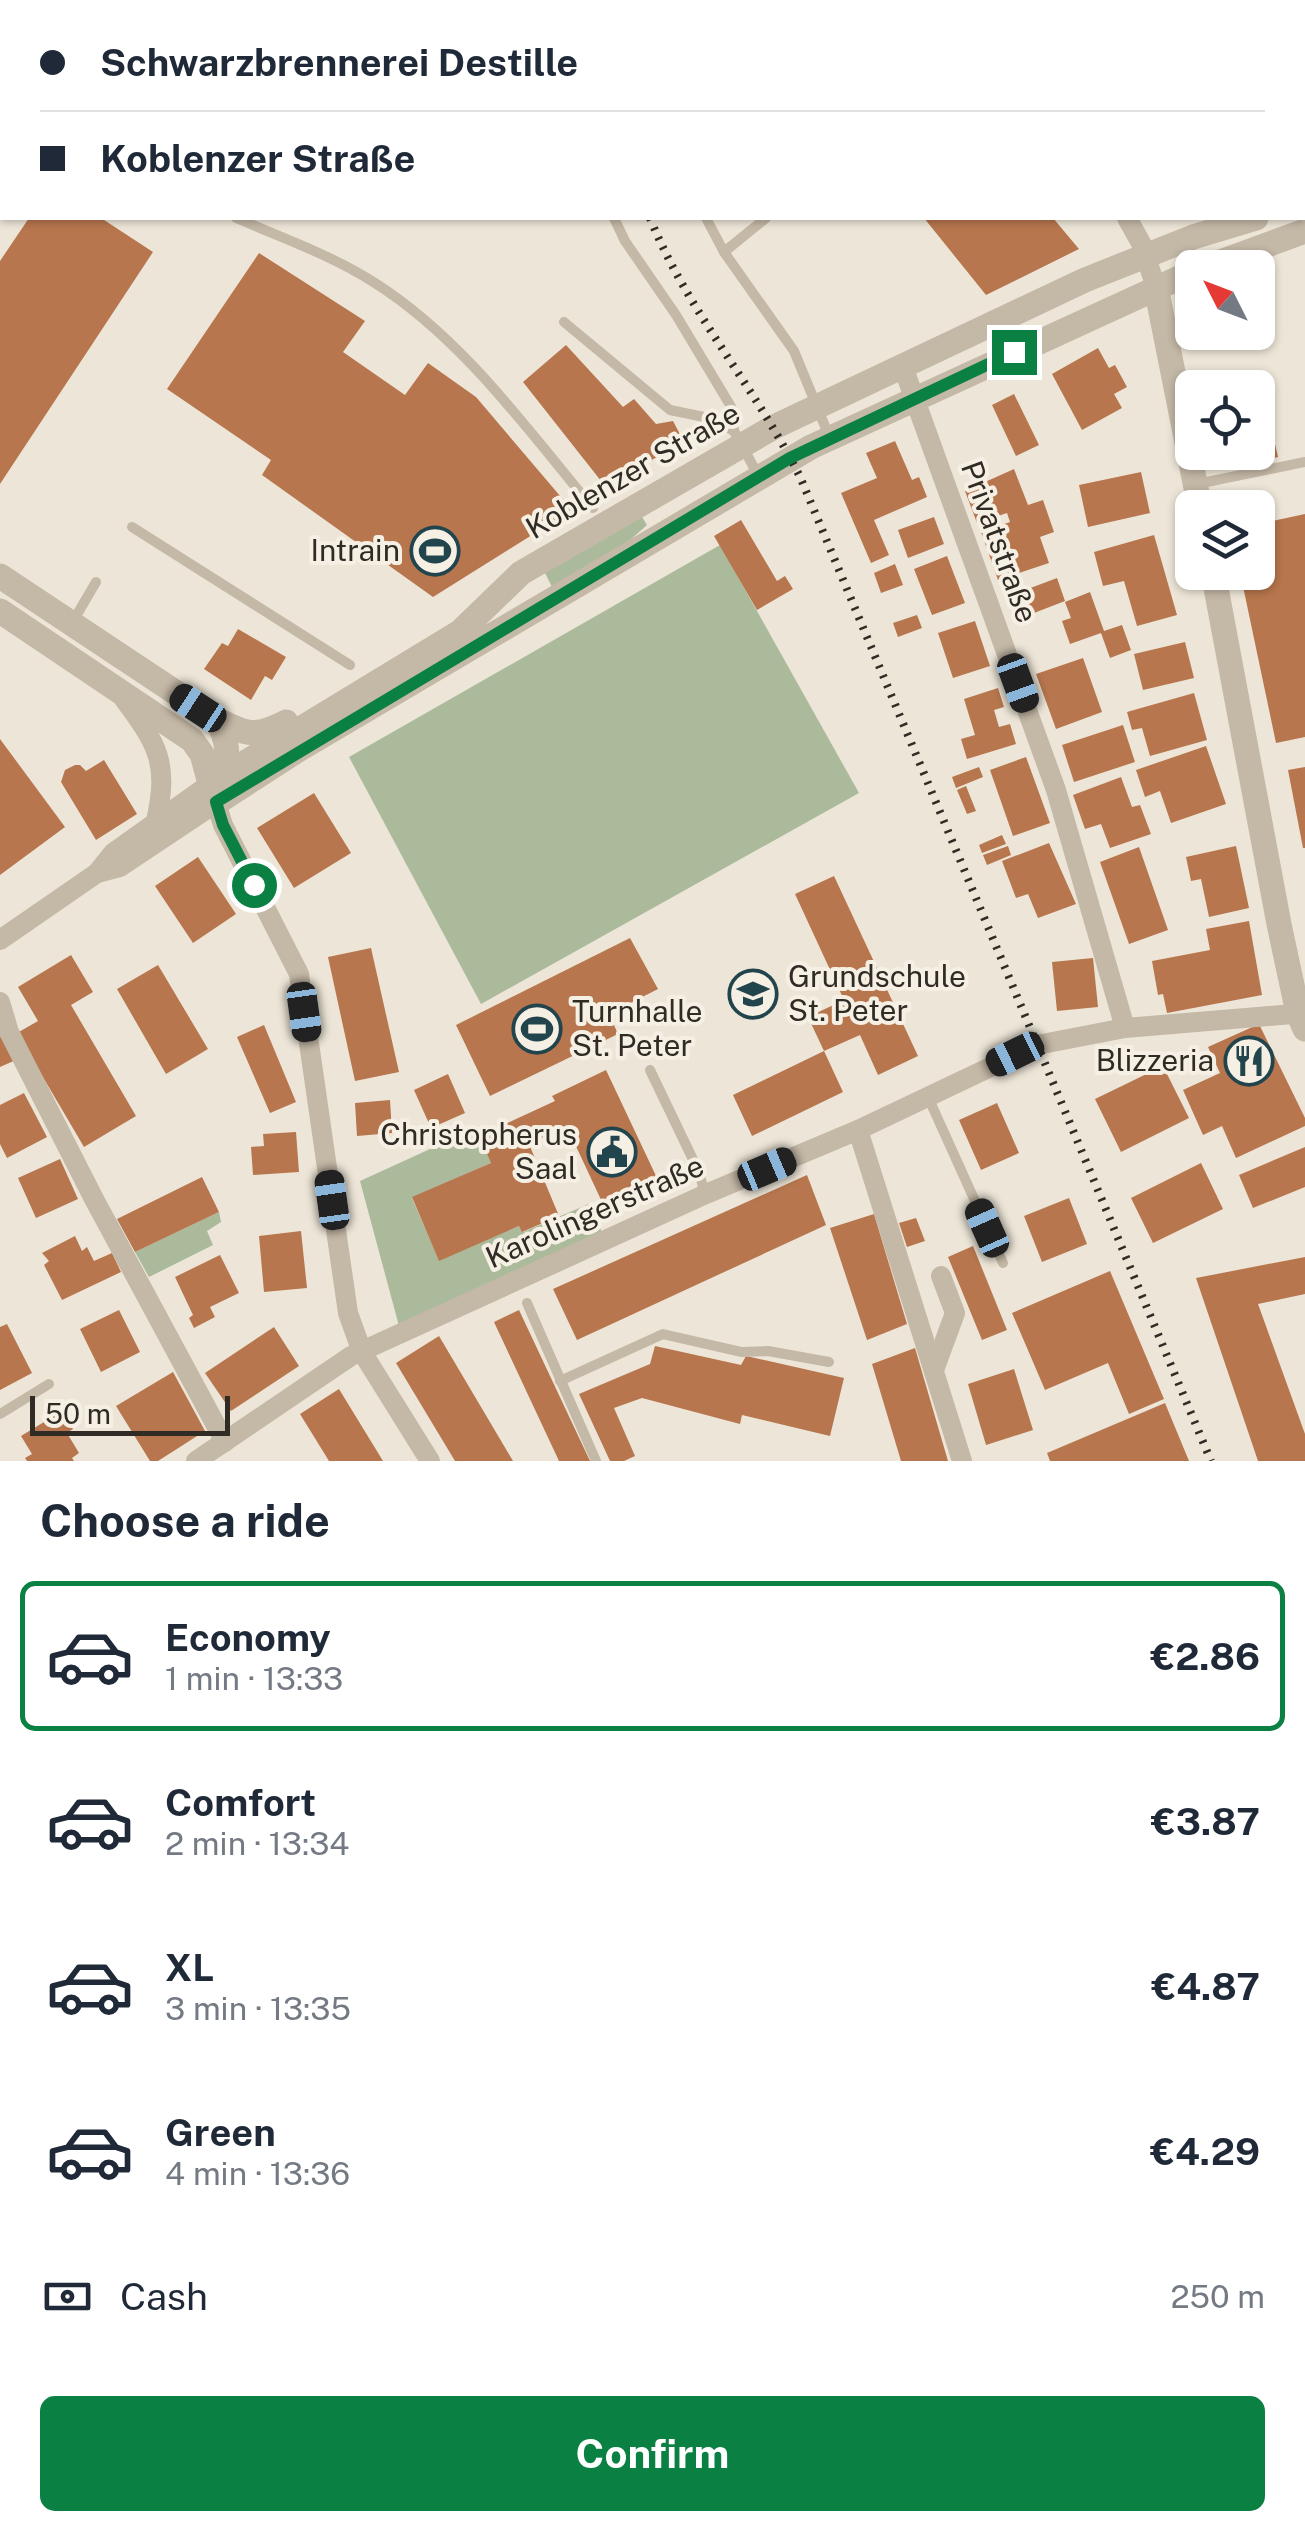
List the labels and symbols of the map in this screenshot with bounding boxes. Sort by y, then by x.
north arrow [1175,250,1275,350]
route end [992,330,1037,375]
street label: Koblenzer Straße [519,394,746,546]
street label: Privatstraße [954,456,1046,627]
sports icon: Intrain [409,525,461,577]
place label: Intrain [310,532,400,568]
car [994,650,1042,716]
car [165,679,231,737]
route start [232,863,277,908]
place label: Grundschule St. Peter [788,958,966,1028]
school or university icon: Grundschule St. Peter [727,968,779,1020]
car [285,980,323,1044]
place label: Turnhalle St. Peter [572,993,703,1063]
sports icon: Turnhalle St. Peter [511,1003,563,1055]
car [981,1027,1049,1081]
restaurant icon: Blizzeria [1223,1035,1275,1087]
place label: Blizzeria [1096,1042,1214,1078]
place label: Christopherus Saal [380,1116,577,1186]
public building icon: Christopherus Saal [586,1126,638,1178]
car [734,1143,800,1195]
street label: Karolingerstraße [480,1147,709,1275]
car [313,1168,351,1232]
car [961,1194,1013,1262]
scale bar [30,1391,230,1436]

